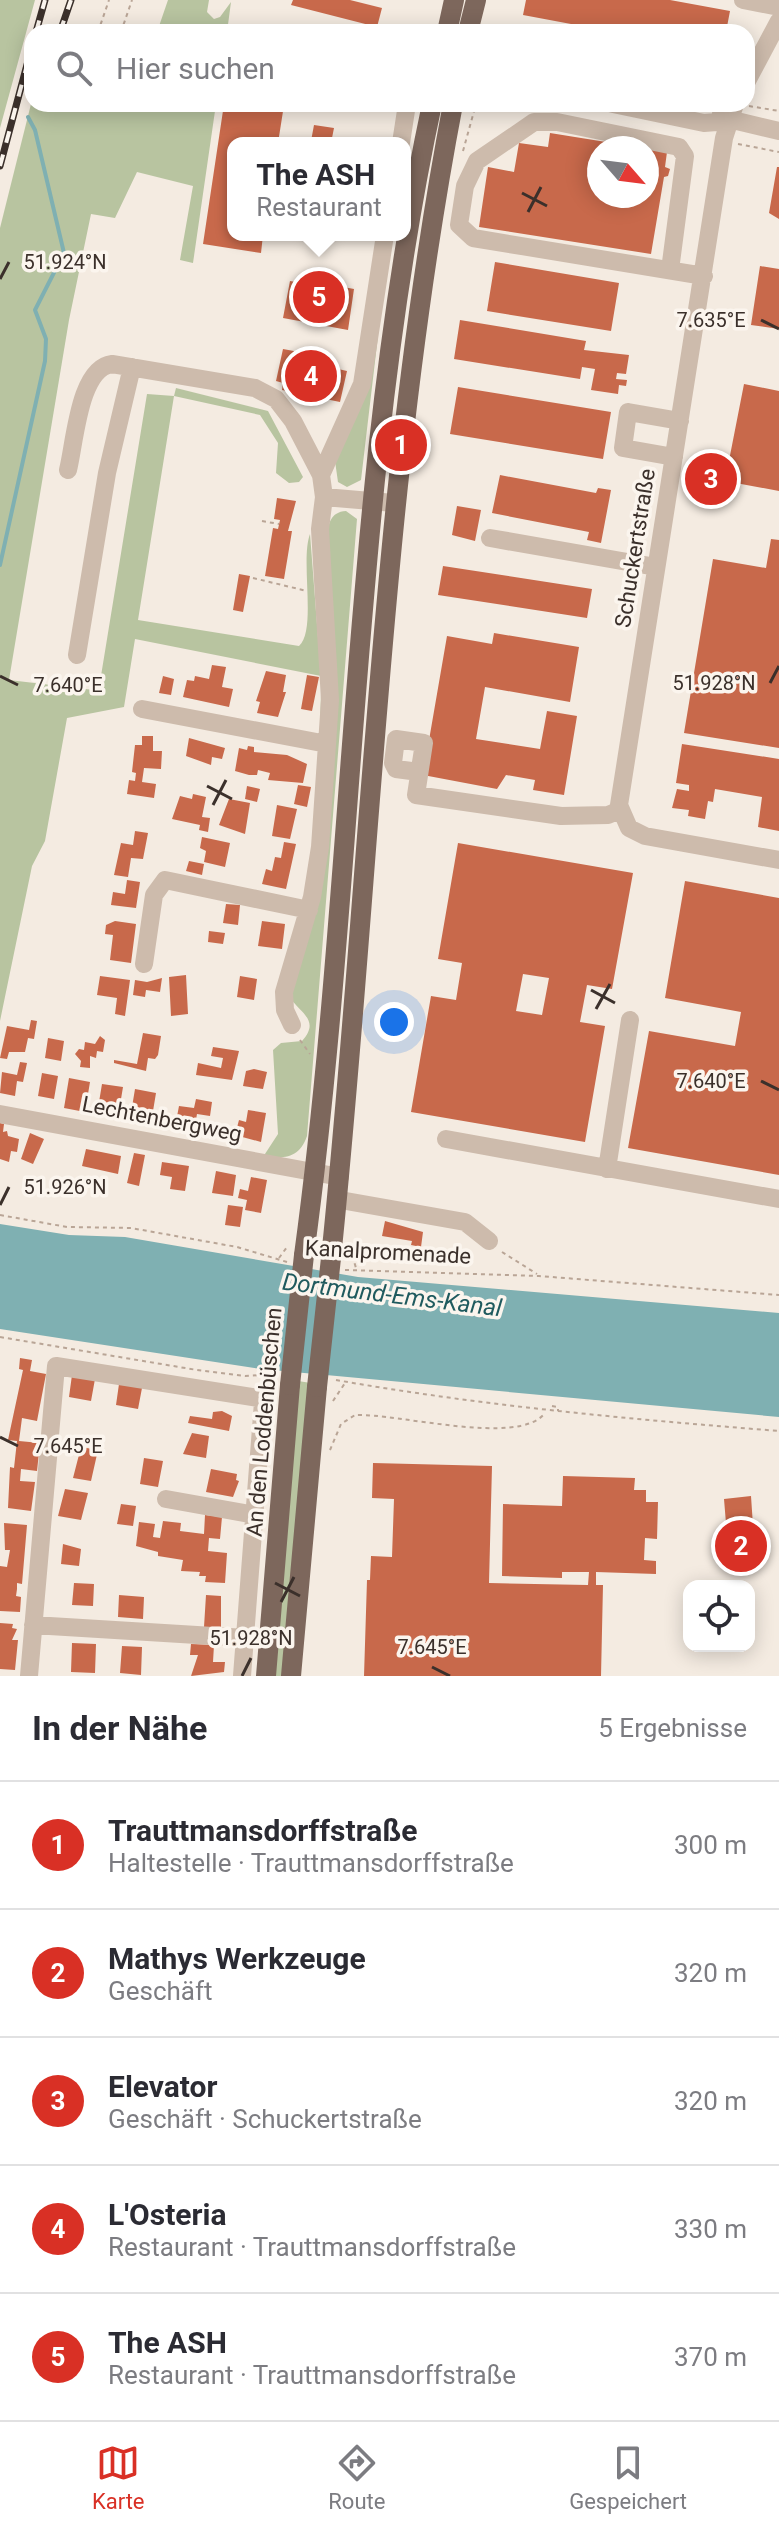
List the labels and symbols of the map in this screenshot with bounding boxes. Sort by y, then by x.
north arrow [587,136,659,208]
text: 51.924°N [23,250,107,274]
pin: 5 [293,267,345,327]
text: 7.635°E [676,308,746,332]
pin: 4 [285,346,337,406]
pin: 1 [375,415,427,475]
pin: 3 [685,449,737,509]
street label: Schuckertstraße [610,467,660,629]
text: 51.928°N [672,671,756,695]
text: 7.640°E [33,673,103,697]
your location [374,1002,414,1042]
text: 7.640°E [676,1069,746,1093]
street label: Lechtenbergweg [80,1091,244,1147]
text: 51.926°N [23,1175,107,1199]
street label: Kanalpromenade [304,1235,472,1269]
water label: Dortmund-Ems-Kanal [281,1268,504,1322]
street label: An den Loddenbüschen [242,1306,286,1538]
text: 7.645°E [33,1434,103,1458]
pin: 2 [715,1516,767,1576]
text: 51.928°N [209,1626,293,1650]
text: 7.645°E [397,1635,467,1659]

